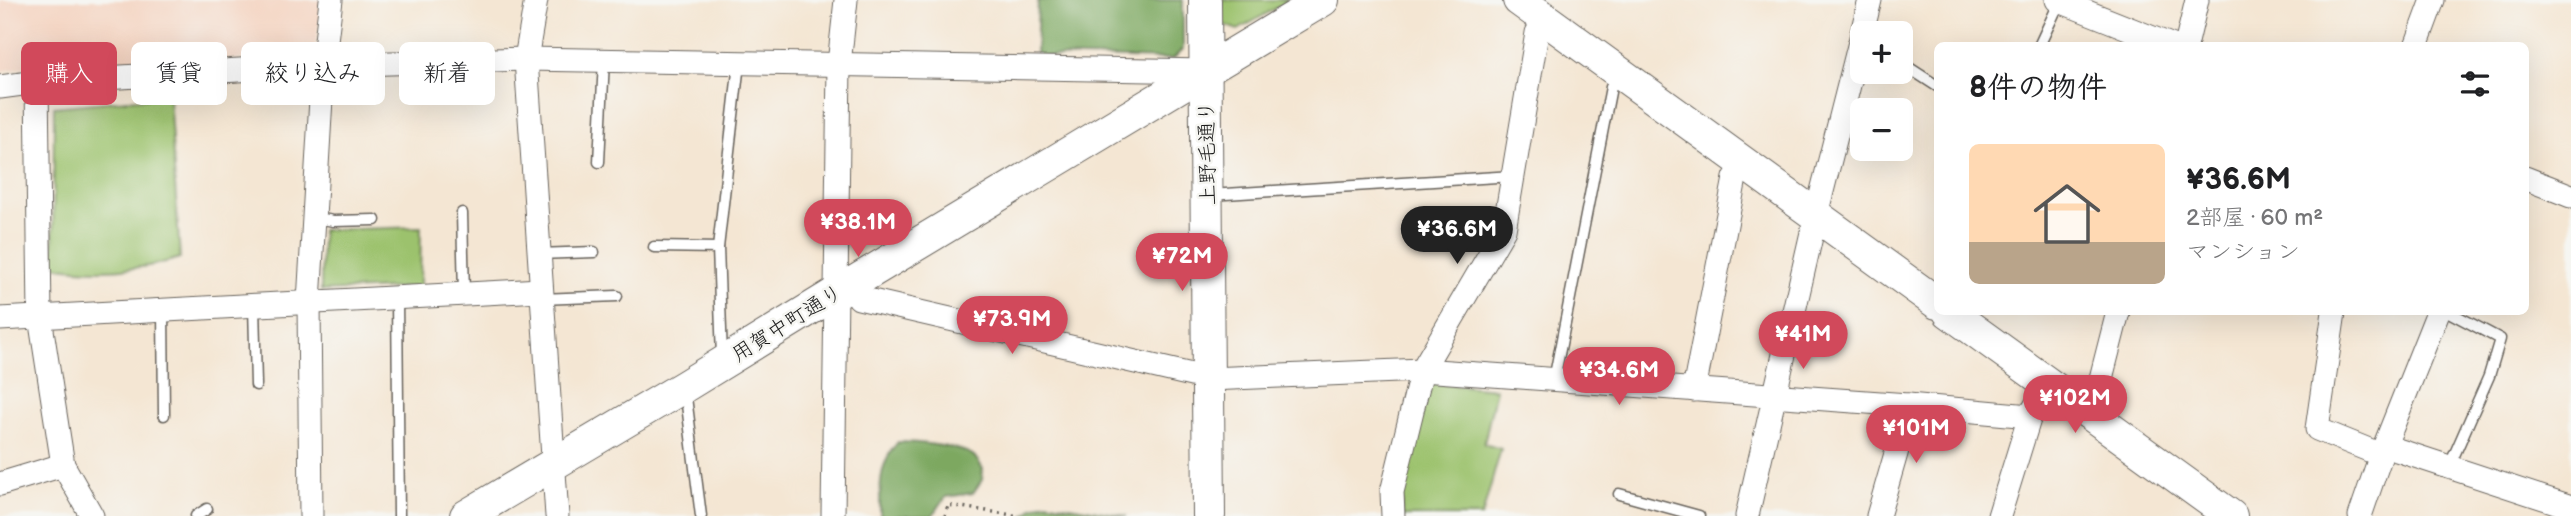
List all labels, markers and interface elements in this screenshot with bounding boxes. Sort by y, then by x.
map controls [1850,21,1913,161]
button: + [1850,21,1913,84]
chip: 購入 [21,42,117,105]
chip: 賃貸 [131,42,227,105]
chip: 絞り込み [241,42,385,105]
chip: 新着 [399,42,495,105]
icon: filters [2456,65,2494,103]
text: 8件の物件 [1969,70,2107,106]
button: − [1850,98,1913,161]
street label: 上野毛通り [1194,100,1221,206]
text: ¥36.6M [2186,162,2291,198]
icon: home [2025,172,2109,256]
pin: ¥38.1M [801,200,915,259]
text: 2部屋 · 60 m² [2186,204,2323,232]
pin: ¥36.6M [1400,206,1514,266]
text: ¥38.1M [820,208,896,236]
text: ¥36.6M [1417,215,1497,243]
pin: ¥72M [1141,233,1223,293]
text: マンション [2186,238,2300,266]
text: ¥72M [1152,242,1212,270]
street label: 用賀中町通り [727,279,847,367]
pin: ¥73.9M [955,296,1069,356]
text: ¥73.9M [973,305,1051,333]
pin: ¥41M [1762,312,1844,371]
text: ¥41M [1775,320,1831,348]
pin: ¥34.6M [1562,348,1676,407]
text: ¥34.6M [1579,356,1659,384]
pin: ¥102M [2026,376,2124,435]
text: ¥102M [2039,384,2111,412]
pin: ¥101M [1867,406,1965,465]
text: ¥101M [1882,414,1950,442]

